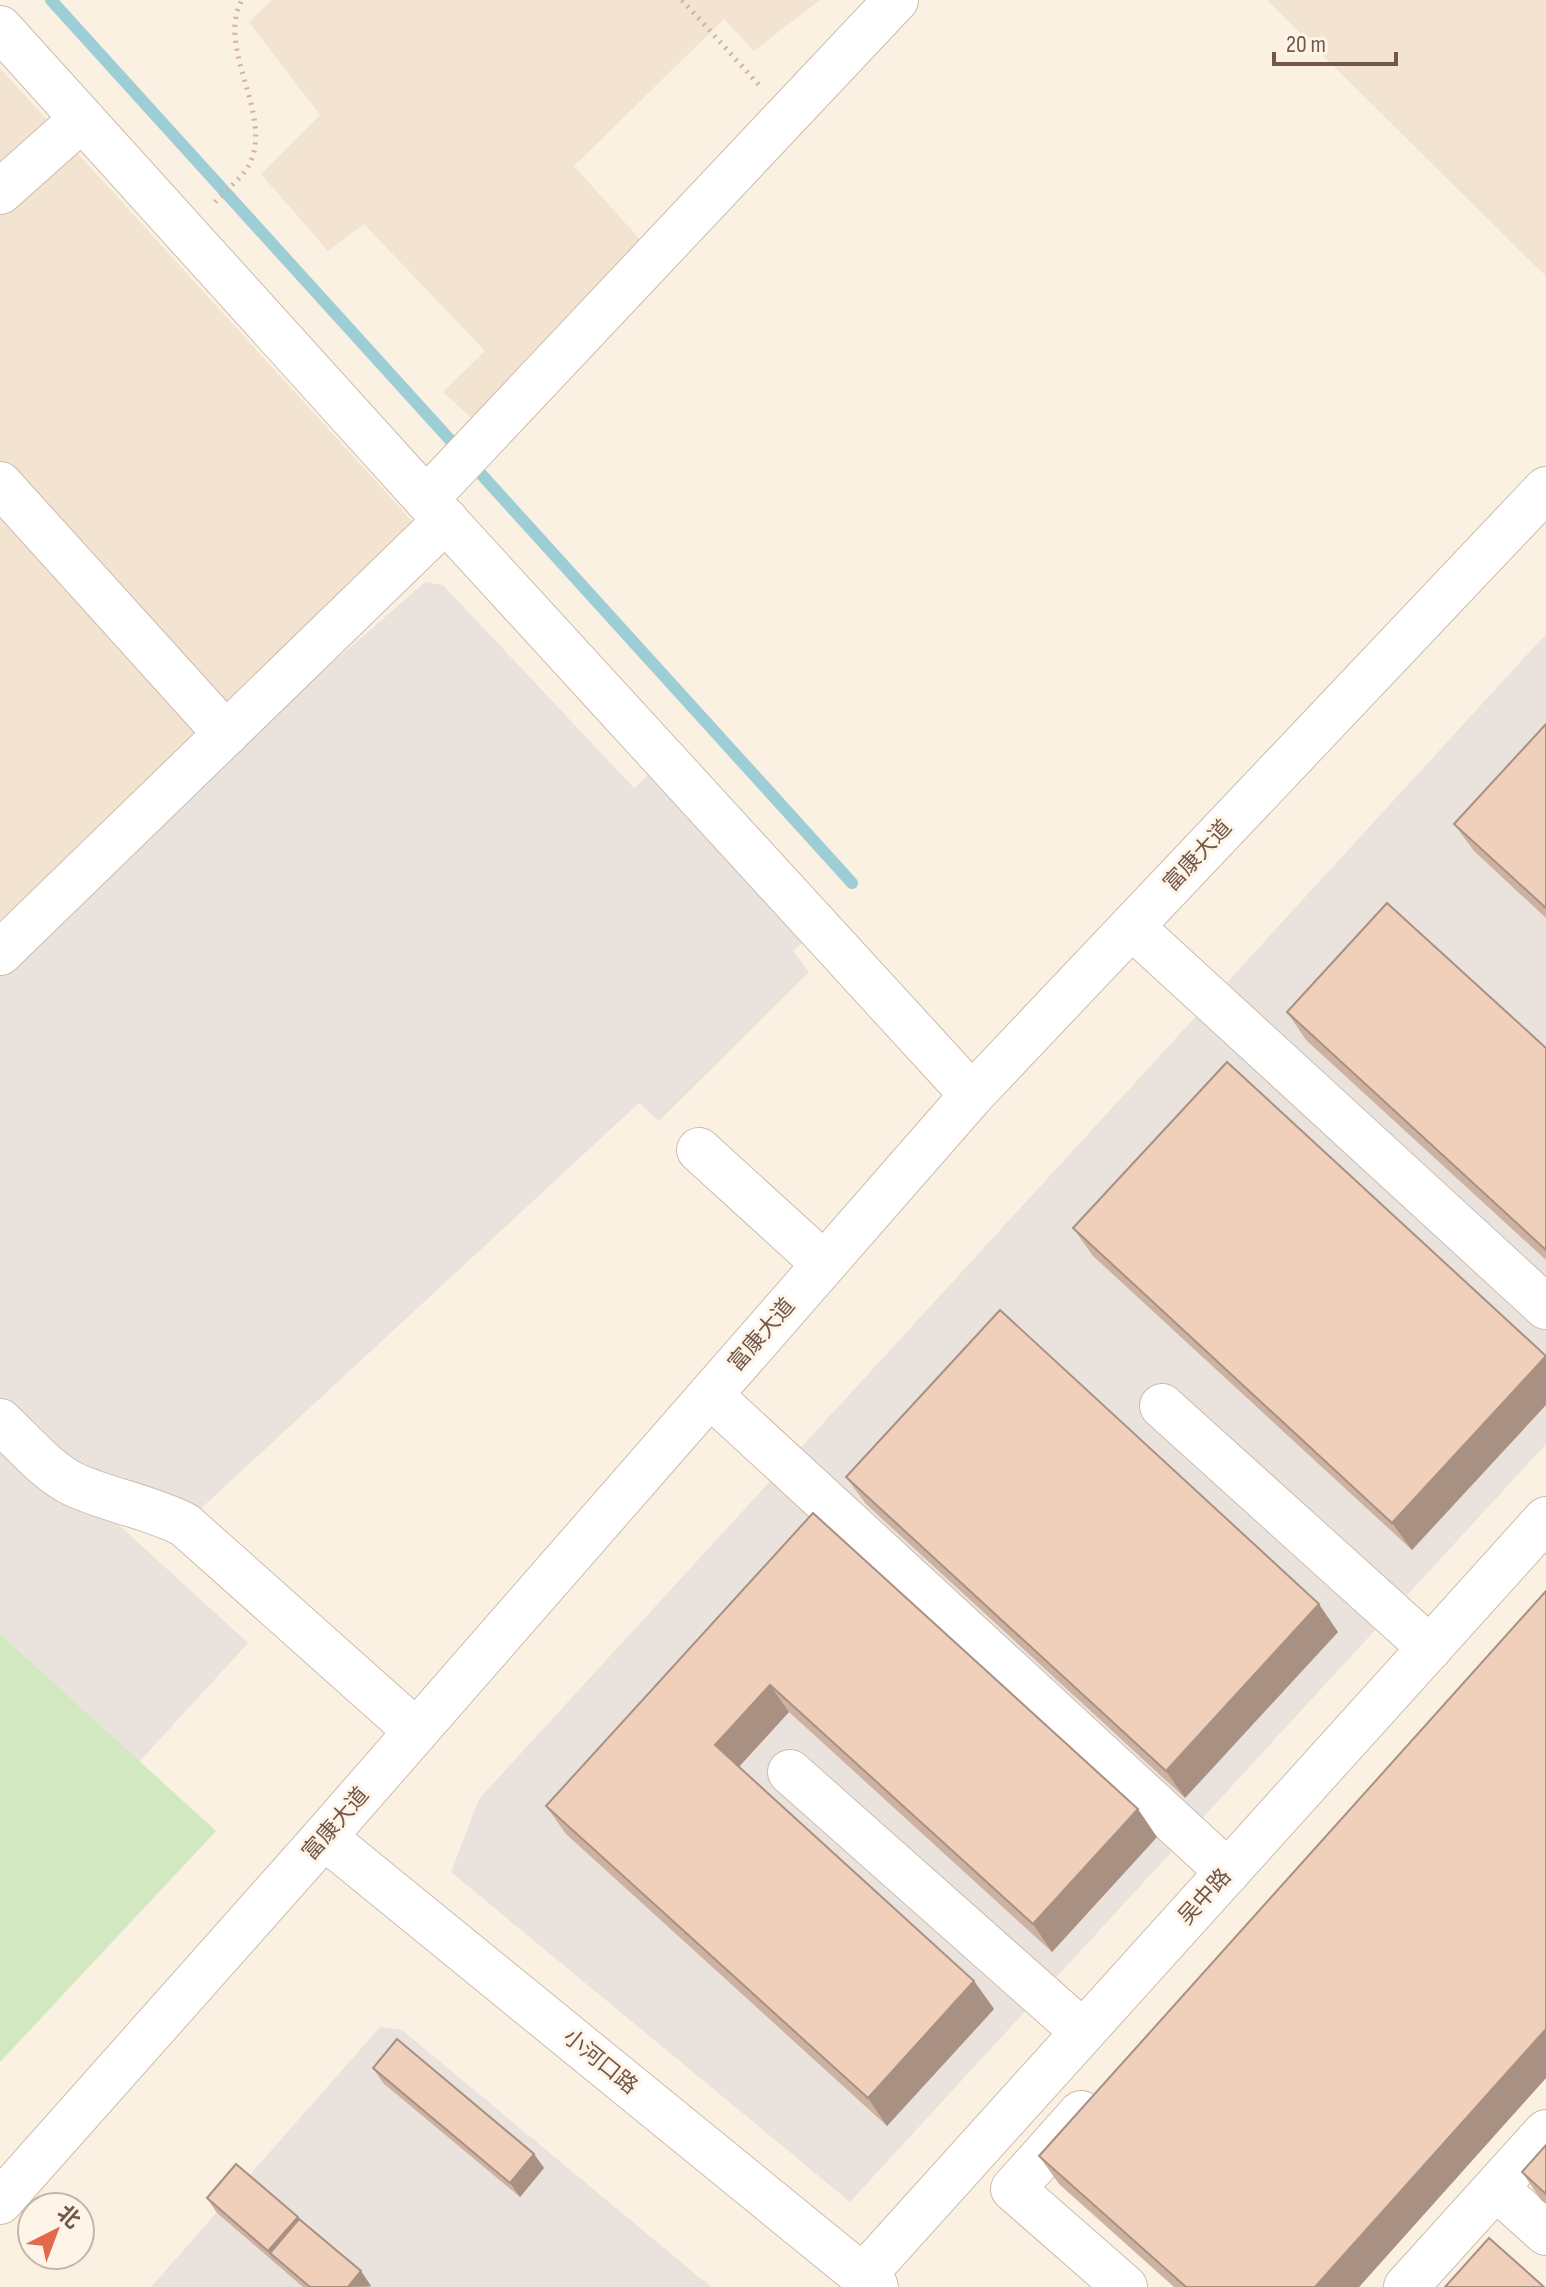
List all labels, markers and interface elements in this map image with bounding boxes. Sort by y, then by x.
scale bar [1274,16,1396,66]
text: 20 m [1286,30,1326,59]
street label: 富康大道 [1158,815,1238,897]
street label: 富康大道 [723,1293,801,1377]
street label: 富康大道 [297,1782,375,1866]
street label: 吴中路 [1173,1863,1237,1931]
street label: 小河口路 [557,2024,643,2100]
north arrow [16,2191,96,2271]
text: 北 [51,2200,86,2235]

